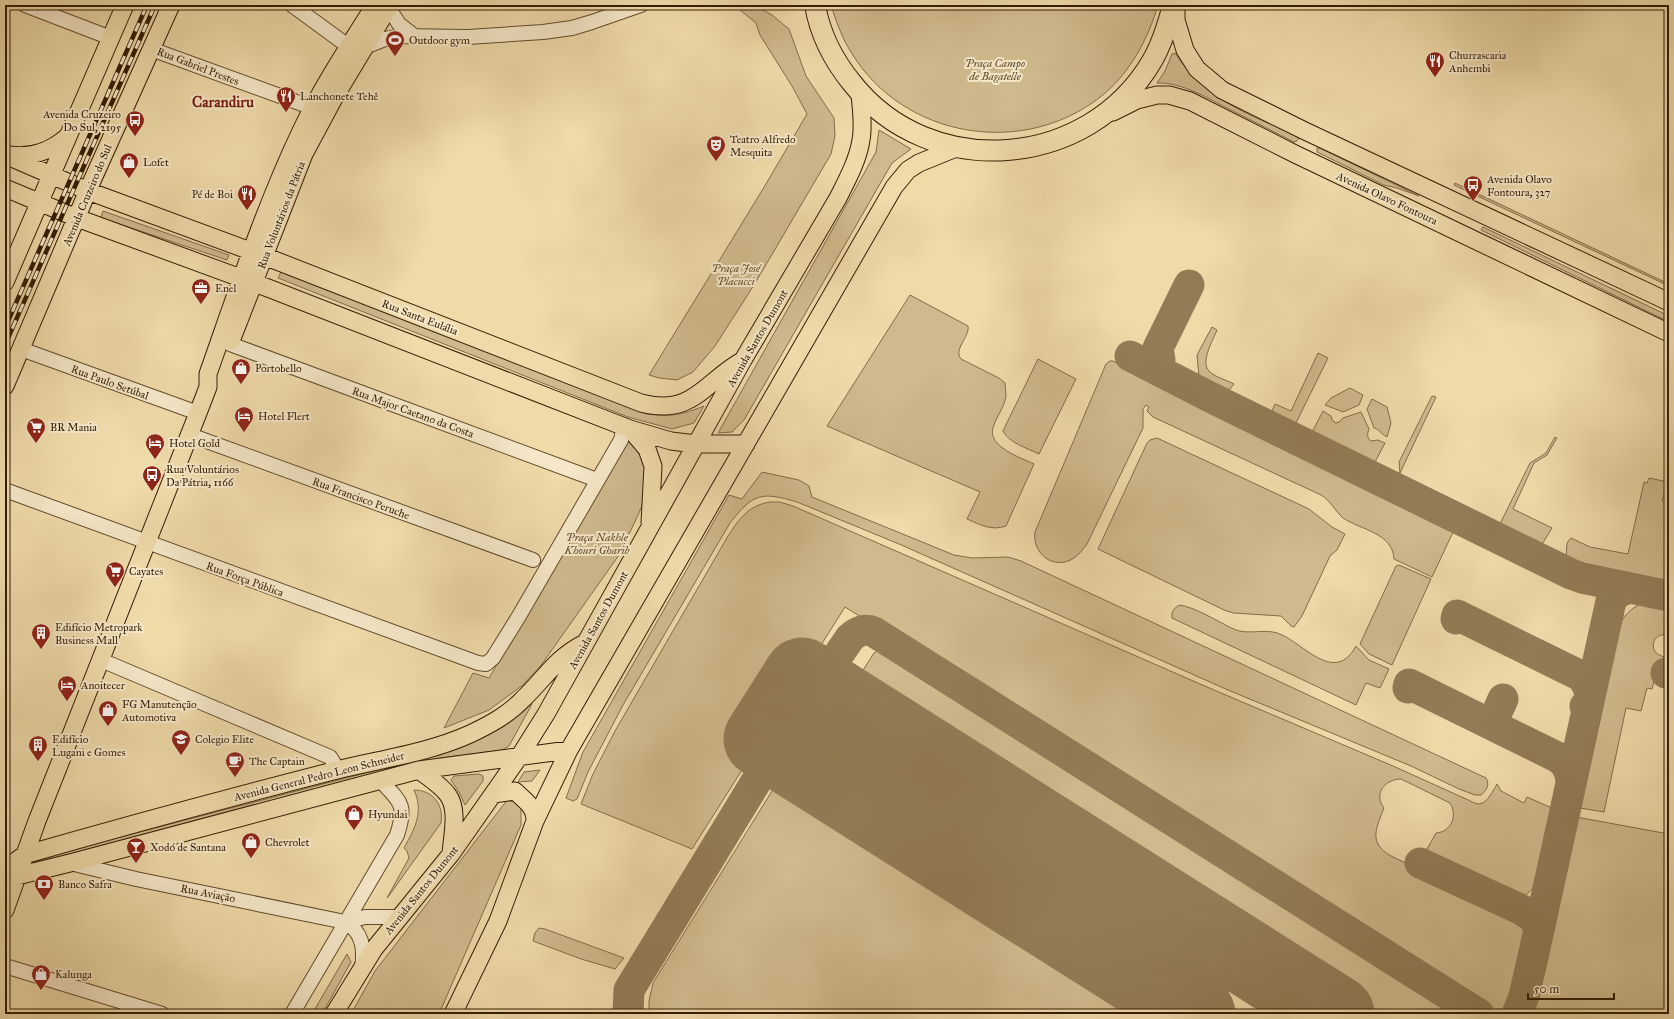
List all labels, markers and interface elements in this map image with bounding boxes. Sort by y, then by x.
sports icon: Outdoor gym [384,29,406,57]
place label: Outdoor gym [409,34,471,47]
street label: Rua Gabriel Prestes [155,45,241,88]
place label: Churrascaria Anhembi [1448,49,1507,75]
restaurant icon: Churrascaria Anhembi [1424,50,1446,78]
park label: Praça Campo de Bagatelle [965,57,1025,83]
restaurant icon: Lanchonete Tehê [275,85,297,113]
place label: Lanchonete Tehê [300,90,379,103]
district label: Carandiru [192,93,254,111]
place label: Avenida Cruzeiro Do Sul, 2195 [42,108,121,134]
bus stop icon: Avenida Cruzeiro Do Sul, 2195 [124,109,146,137]
place label: Teatro Alfredo Mesquita [730,133,796,160]
theatre icon: Teatro Alfredo Mesquita [705,134,727,162]
street label: Avenida Cruzeiro do Sul [60,142,115,249]
shop icon: Lofet [118,151,140,179]
place label: Lofet [143,156,169,169]
street label: Rua Voluntários da Pátria [255,159,308,271]
street label: Avenida Olavo Fontoura [1333,169,1440,228]
place label: Avenida Olavo Fontoura, 327 [1486,173,1552,199]
bus stop icon: Avenida Olavo Fontoura, 327 [1462,174,1484,202]
restaurant icon: Pé de Boi [236,183,258,211]
place label: Pé de Boi [192,188,233,201]
park label: Praça José Placucci [712,262,762,288]
office icon: Enel [190,277,212,305]
place label: Enel [215,282,236,295]
street label: Avenida Santos Dumont [724,287,791,390]
street label: Rua Santa Eulália [380,297,460,338]
shop icon: Portobello [230,357,252,385]
street label: Rua Paulo Setúbal [69,362,150,403]
place label: Portobello [255,362,302,375]
street label: Rua Major Caetano da Costa [350,384,476,441]
hotel icon: Hotel Flert [233,405,255,433]
place label: Hotel Flert [258,410,310,423]
supermarket icon: BR Mania [25,416,47,444]
place label: BR Mania [50,421,97,434]
hotel icon: Hotel Gold [144,432,166,460]
place label: Hotel Gold [169,437,220,450]
place label: Rua Voluntários Da Pátria, 1166 [166,463,239,489]
bus stop icon: Rua Voluntários Da Pátria, 1166 [141,464,163,492]
street label: Rua Francisco Peruche [310,475,412,522]
park label: Praça Nakhle Khouri Gharib [563,531,630,557]
street label: Rua Força Pública [204,559,286,600]
supermarket icon: Cayates [104,560,126,588]
place label: Cayates [129,565,163,578]
street label: Avenida Santos Dumont [566,569,631,672]
place label: Edifício Metropark Business Mall [55,621,143,647]
building icon: Edifício Metropark Business Mall [30,622,52,650]
hotel icon: Anoitecer [56,674,78,702]
place label: Anoitecer [80,679,126,692]
place label: FG Manutenção Automotiva [121,698,197,724]
shop icon: FG Manutenção Automotiva [97,699,119,727]
school or university icon: Colegio Elite [170,728,192,756]
place label: Edifício Lugani e Gomes [52,733,126,759]
place label: Colegio Elite [195,733,254,746]
building icon: Edifício Lugani e Gomes [27,734,49,762]
street label: Avenida General Pedro Leon Schneider [232,749,406,804]
cafe icon: The Captain [224,750,246,778]
place label: The Captain [249,755,305,768]
shop icon: Hyundai [343,803,365,831]
place label: Hyundai [368,808,407,821]
shop icon: Chevrolet [240,831,262,859]
bar icon: Xodó de Santana [125,836,147,864]
place label: Chevrolet [265,836,310,849]
place label: Xodó de Santana [150,841,226,854]
street label: Avenida Santos Dumont [381,843,461,938]
bank icon: Banco Safra [33,873,55,901]
place label: Banco Safra [58,878,112,891]
street label: Rua Aviação [179,882,237,905]
shop icon: Kalunga [30,963,52,991]
place label: Kalunga [55,968,92,981]
scale bar [1528,975,1614,1001]
text: 50 m [1534,982,1559,996]

